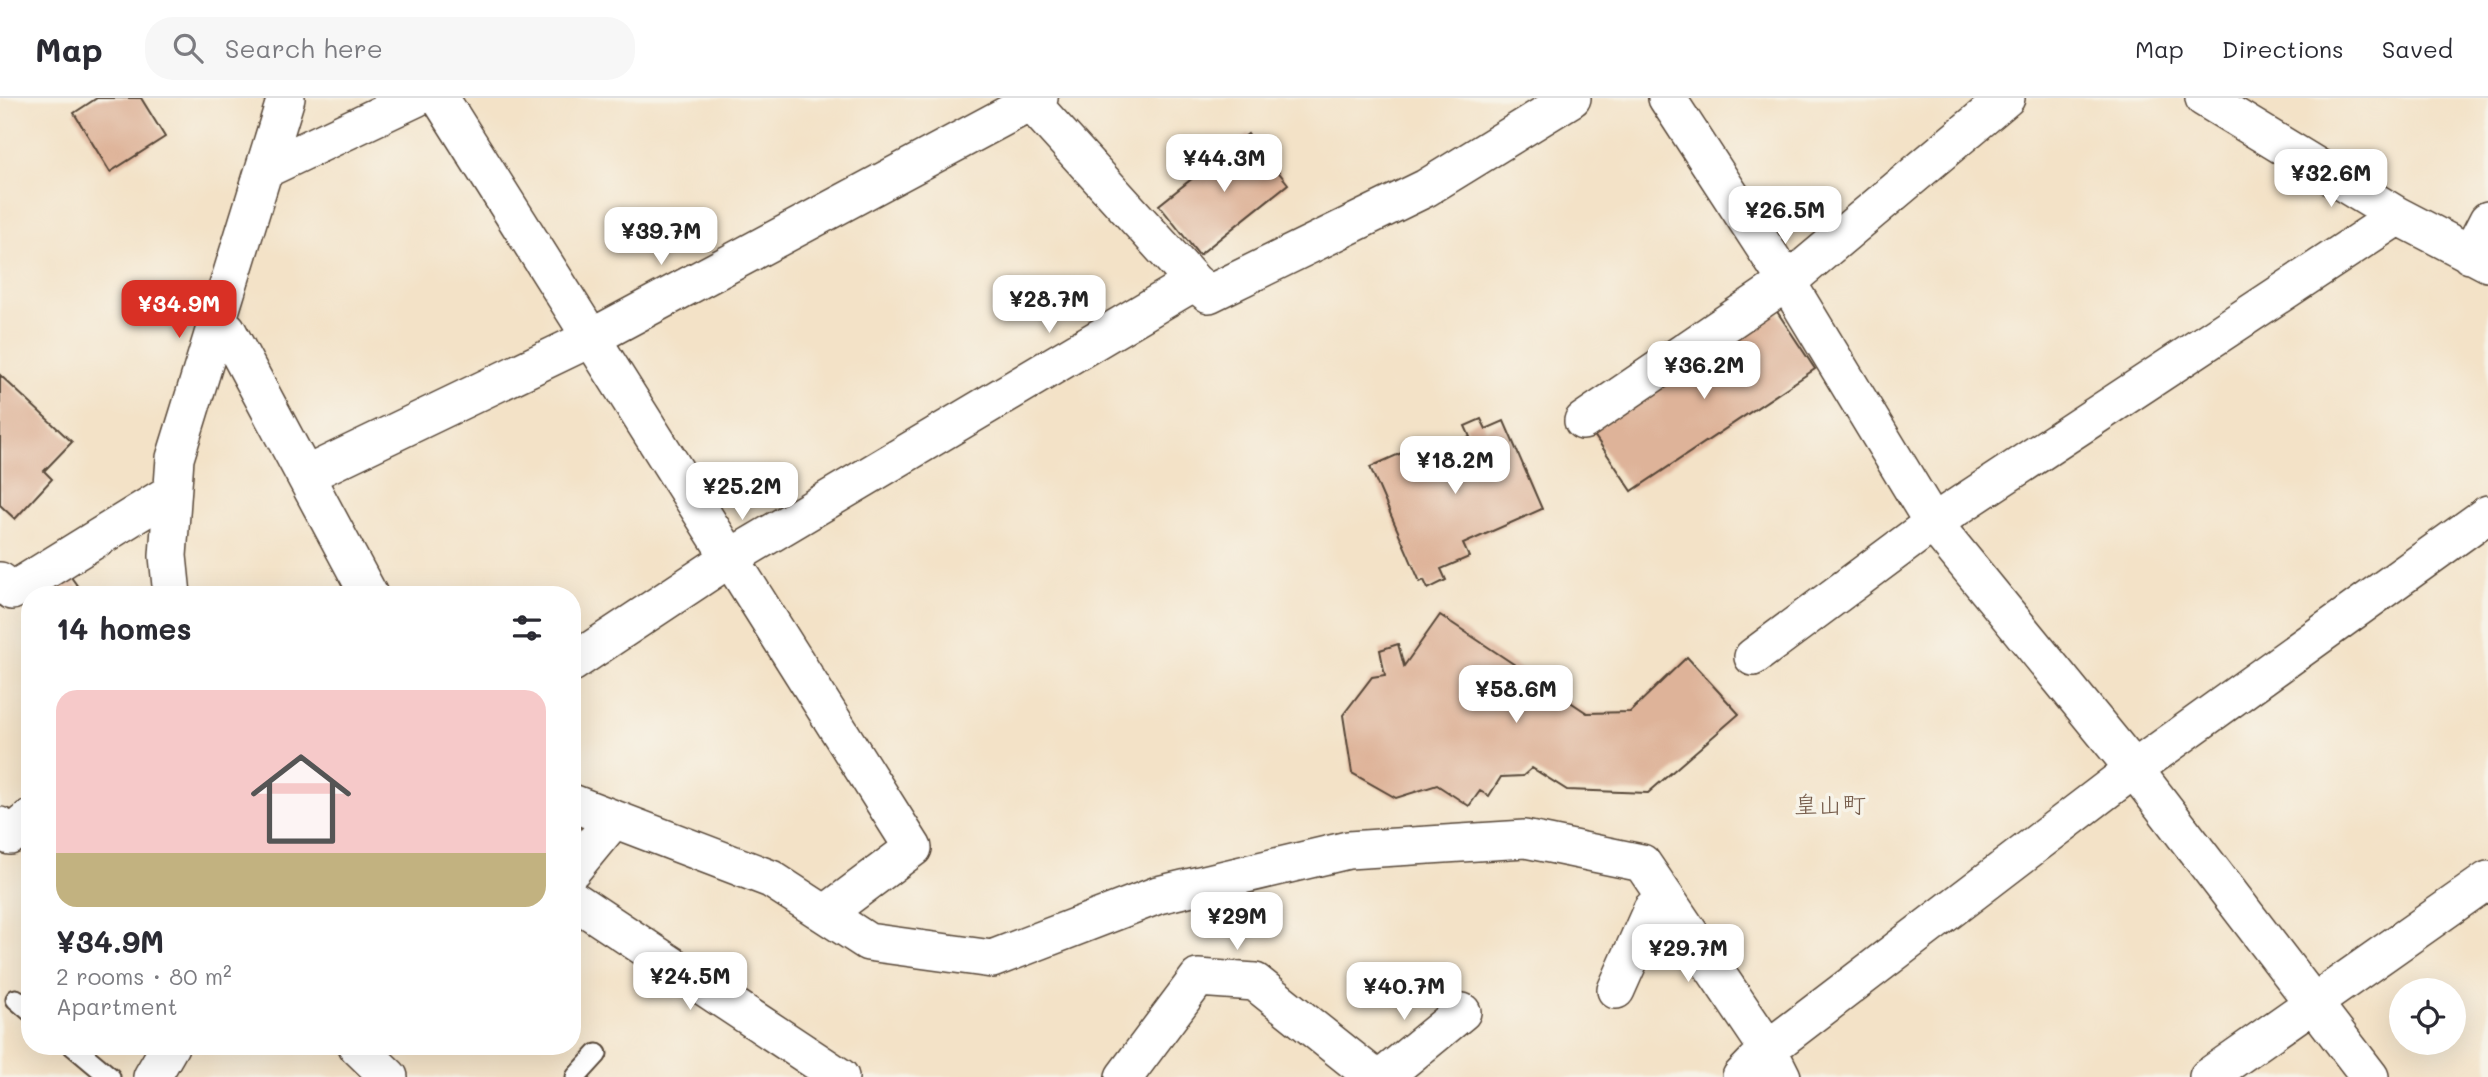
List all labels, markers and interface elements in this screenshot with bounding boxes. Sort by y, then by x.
search box [145,17,635,80]
text: Map [35,27,103,70]
icon: search [169,29,207,67]
text: Search here [225,31,383,65]
text: Map [2135,33,2184,64]
text: Directions [2222,33,2344,64]
text: Saved [2382,33,2453,64]
pin: ¥44.3M [1167,134,1281,194]
text: ¥44.3M [1182,142,1266,172]
pin: ¥32.6M [2274,150,2388,209]
text: ¥32.6M [2290,157,2372,187]
pin: ¥26.5M [1728,186,1842,246]
text: ¥26.5M [1745,194,1825,224]
pin: ¥39.7M [604,208,718,267]
text: ¥39.7M [620,215,702,245]
pin: ¥28.7M [992,275,1106,335]
pin: ¥34.9M [122,280,236,340]
text: ¥28.7M [1009,283,1089,313]
text: ¥34.9M [138,288,220,318]
pin: ¥36.2M [1647,342,1761,401]
text: ¥36.2M [1663,349,1745,379]
pin: ¥18.2M [1398,436,1512,496]
text: ¥18.2M [1416,444,1494,474]
pin: ¥25.2M [685,462,799,522]
text: ¥25.2M [702,470,782,500]
text: 14 homes [56,608,192,648]
icon: filters [508,609,546,647]
pin: ¥58.6M [1459,666,1573,725]
text: ¥58.6M [1475,673,1557,703]
icon: home [238,736,364,862]
district label: 皇山町 [1794,788,1866,819]
pin: ¥29M [1196,892,1278,952]
text: ¥29M [1207,900,1267,930]
text: ¥34.9M [56,921,164,961]
pin: ¥29.7M [1631,924,1745,984]
text: ¥29.7M [1648,932,1728,962]
pin: ¥24.5M [633,953,747,1012]
text: ¥24.5M [649,960,731,990]
text: 2 rooms · 80 m² [56,961,232,991]
pin: ¥40.7M [1347,962,1461,1022]
text: ¥40.7M [1363,970,1445,1000]
map controls [2389,978,2466,1055]
button: locate [2389,978,2466,1055]
text: Apartment [56,991,178,1021]

